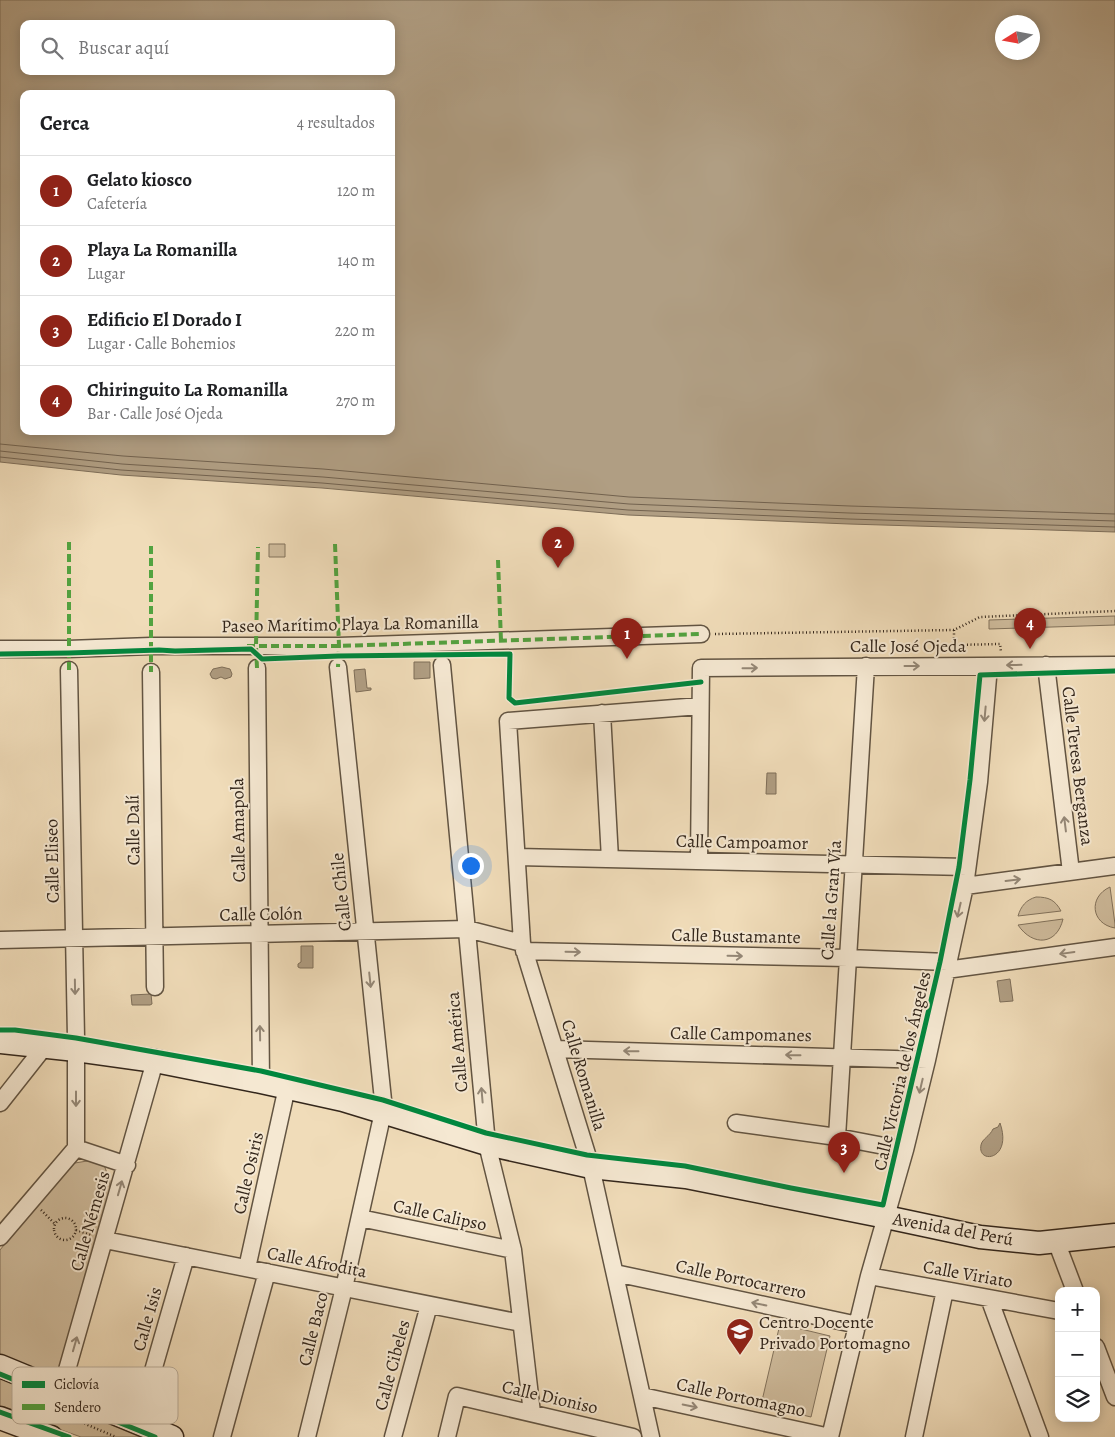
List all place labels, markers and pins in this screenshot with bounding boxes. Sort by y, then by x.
pin: 2 [542,527,574,568]
pin: 4 [1014,608,1046,649]
pin: 1 [611,618,643,659]
pin: 3 [828,1132,860,1173]
place label: Centro Docente Privado Portomagno [759,1310,910,1355]
school or university icon: Centro Docente Privado Portomagno [725,1317,755,1356]

